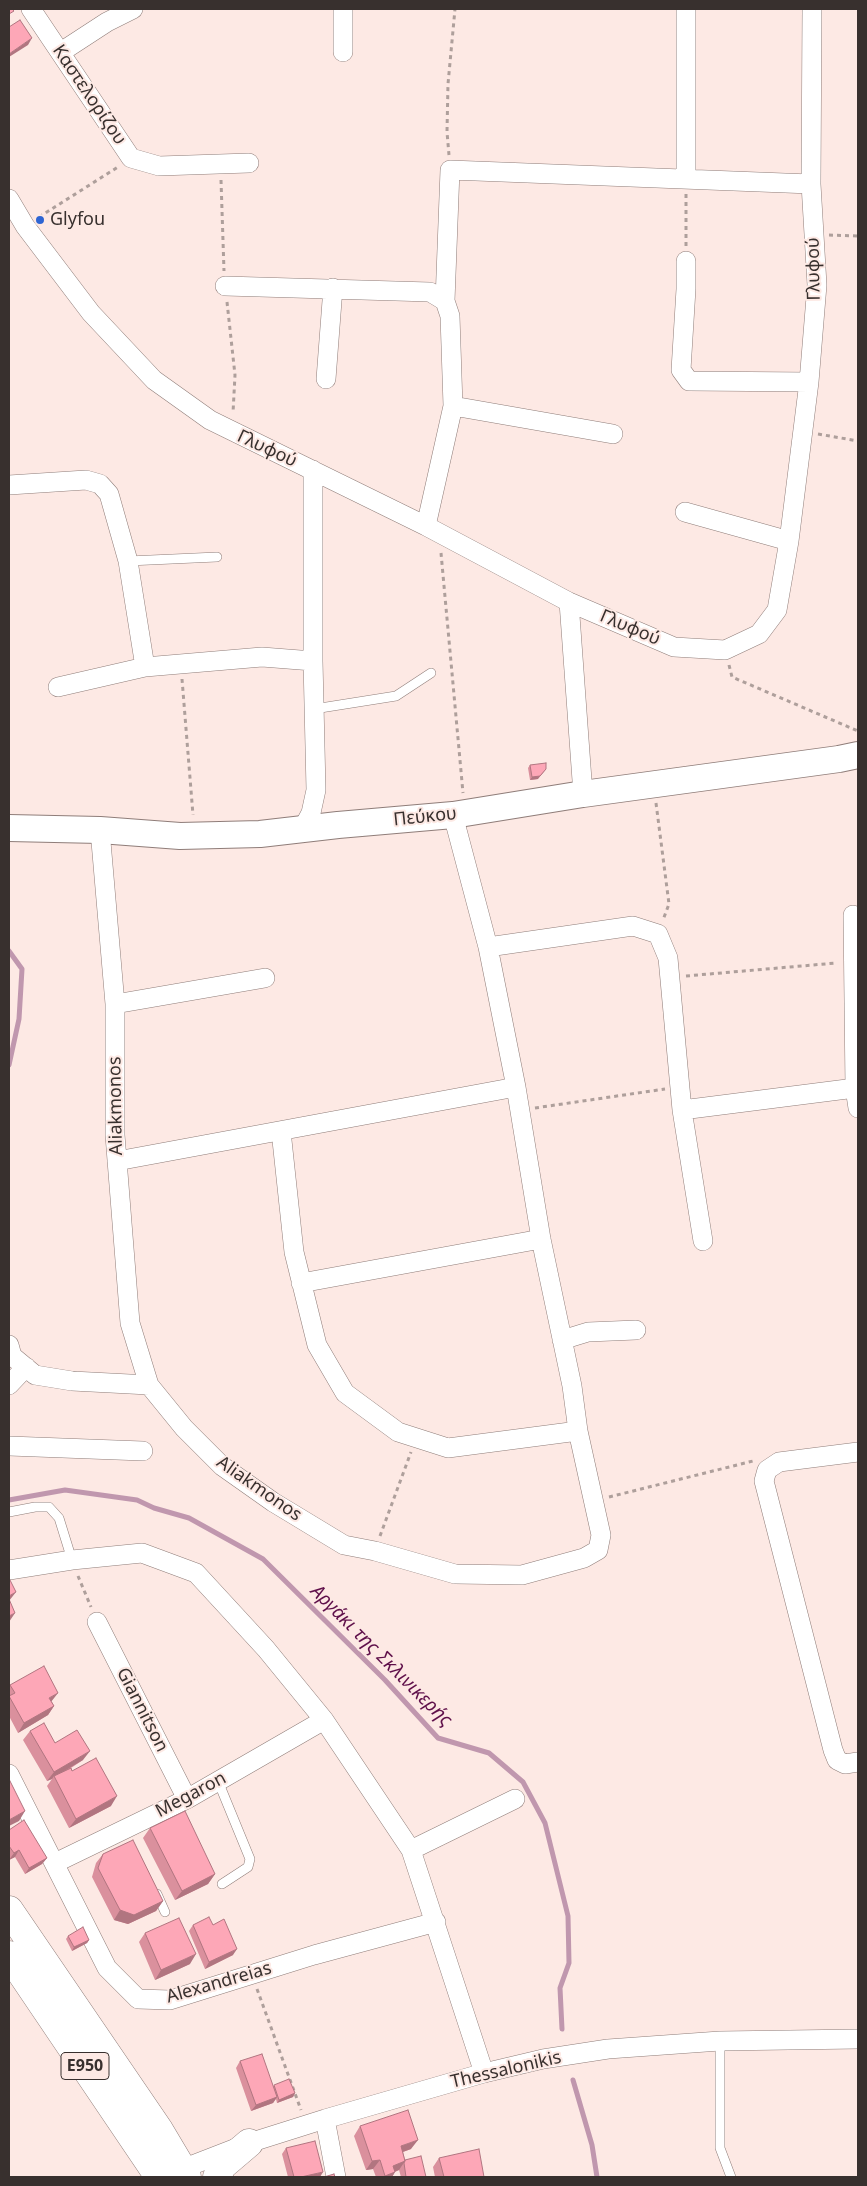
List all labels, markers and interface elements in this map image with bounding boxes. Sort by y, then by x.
street label: Καστελορίζου [48,41,130,149]
place label: Glyfou [50,209,105,231]
marker: Glyfou [34,214,46,226]
street label: Γλυφού [803,237,825,301]
street label: Γλυφού [234,426,300,472]
street label: Γλυφού [597,606,663,650]
street label: Πεύκου [392,803,458,831]
street label: Aliakmonos [104,1056,128,1156]
street label: Aliakmonos [212,1452,306,1526]
water label: Αργάκι της Σκλινικερής [305,1580,457,1732]
street label: Giannitson [112,1664,172,1756]
street label: Megaron [152,1767,230,1823]
street label: Alexandreias [164,1958,274,2008]
street label: Thessalonikis [449,2047,563,2093]
road number: E950 [61,2052,109,2080]

